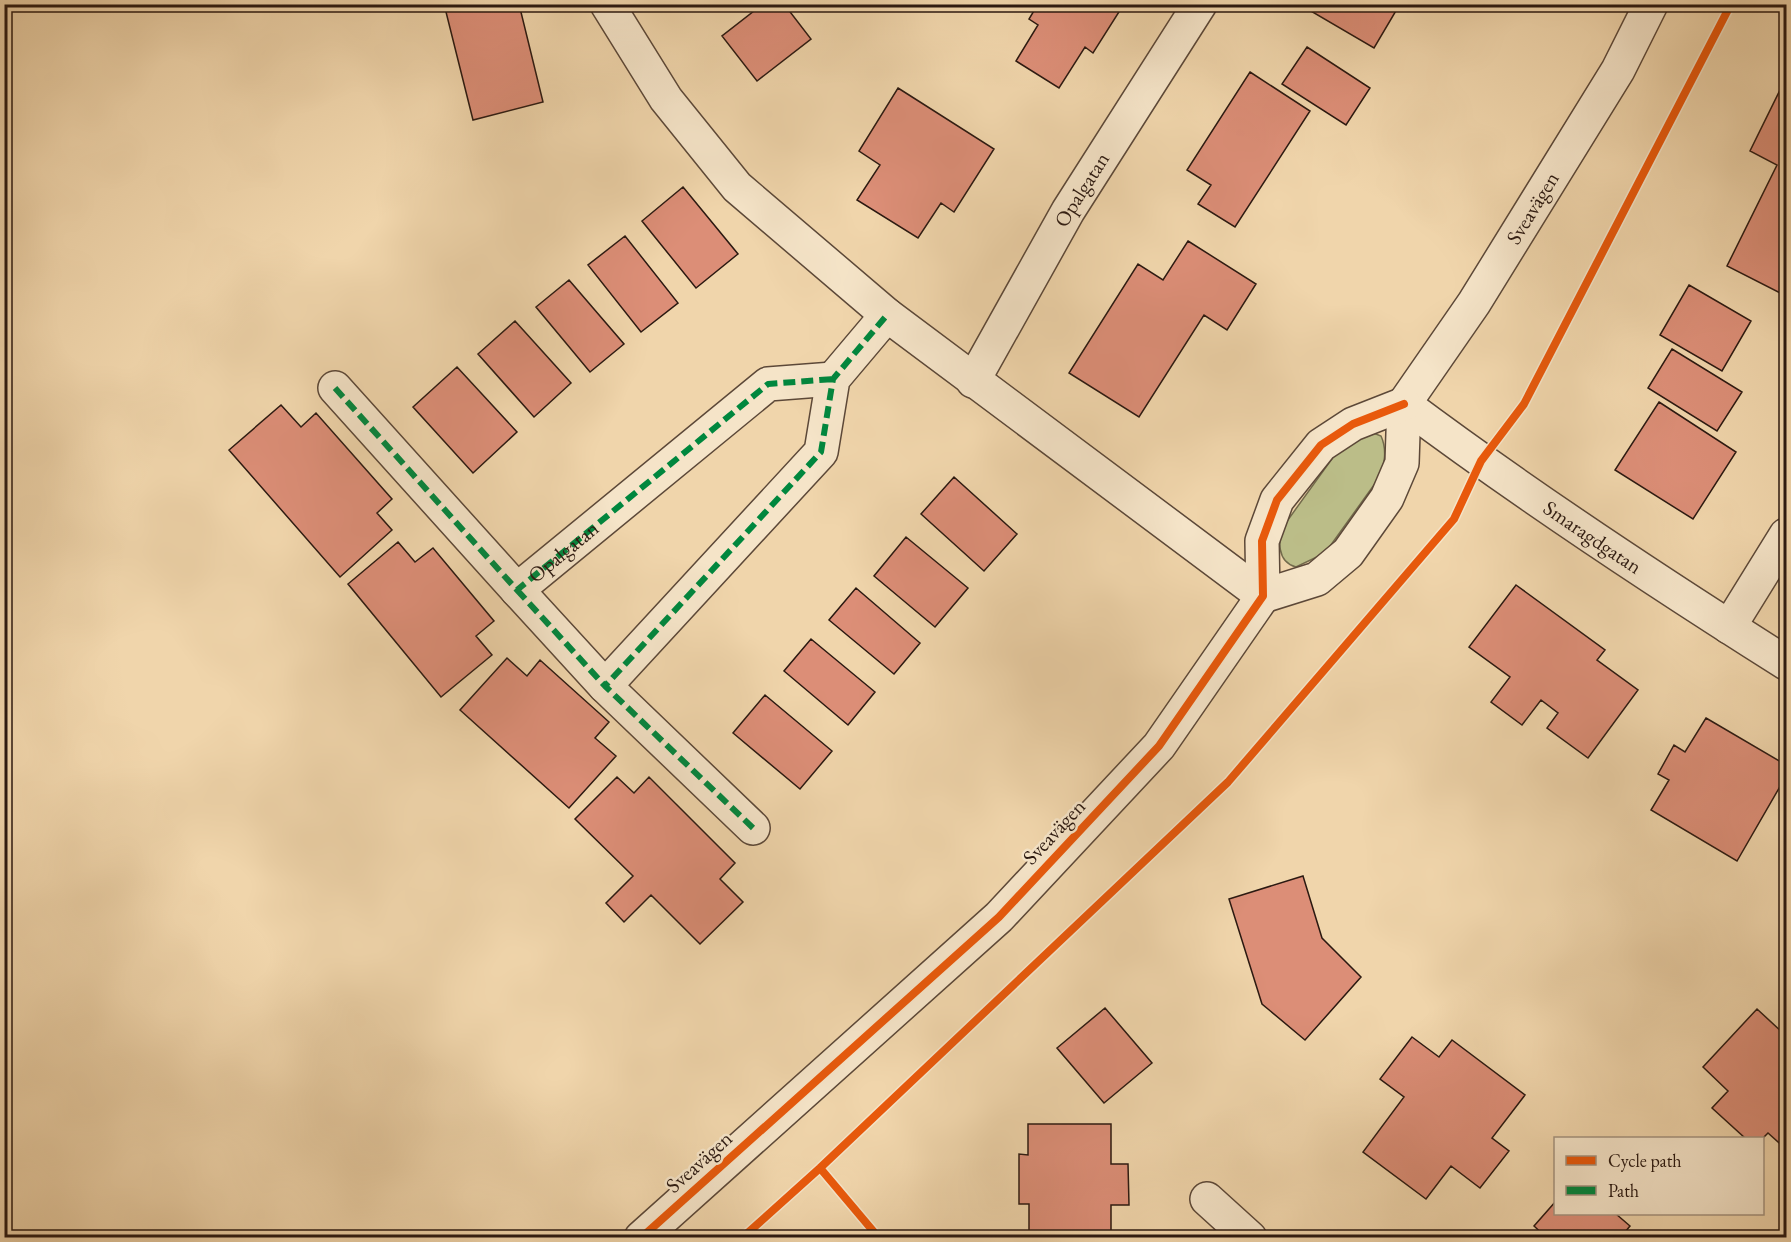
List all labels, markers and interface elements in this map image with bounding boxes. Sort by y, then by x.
street label: Opalgatan [1048,147,1115,232]
street label: Sveavägen [1500,167,1565,249]
street label: Smaragdgatan [1538,494,1647,580]
street label: Opalgatan [522,515,604,588]
street label: Sveavägen [1016,793,1091,870]
street label: Sveavägen [660,1125,738,1199]
legend [1554,1137,1764,1215]
text: Cycle path [1608,1149,1682,1172]
text: Path [1608,1179,1639,1202]

